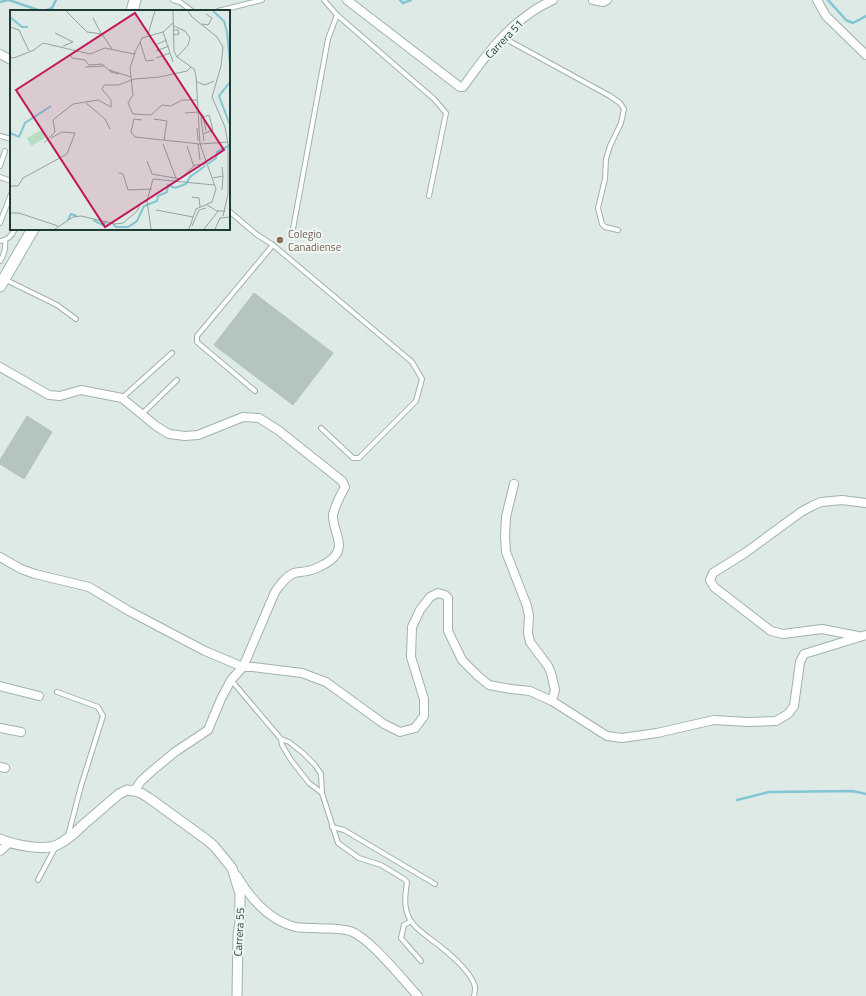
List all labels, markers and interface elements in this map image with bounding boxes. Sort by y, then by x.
inset map [10,10,230,230]
street label: Carrera 51 [481,16,527,62]
place label: Colegio Canadiense [288,226,342,255]
marker: Colegio Canadiense [275,235,285,245]
street label: Carrera 55 [230,907,248,957]

